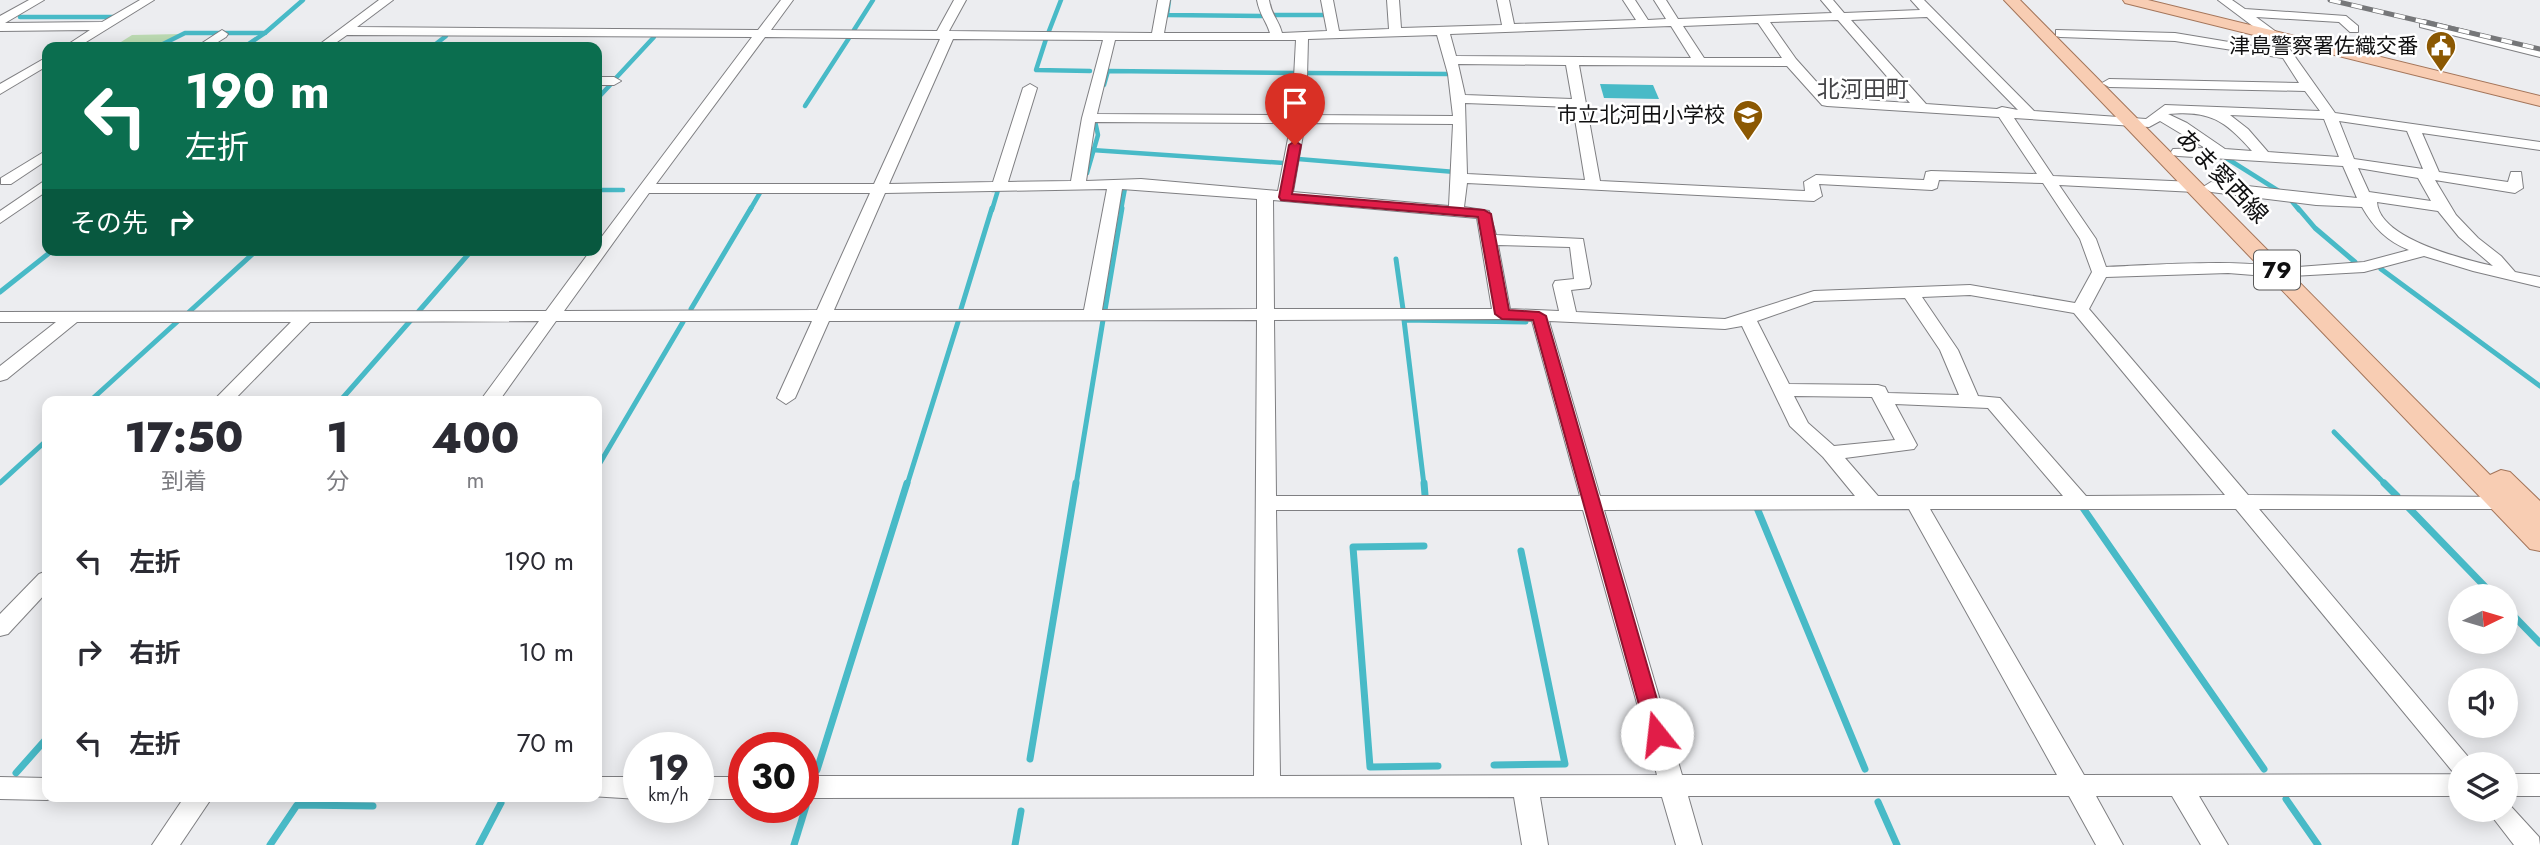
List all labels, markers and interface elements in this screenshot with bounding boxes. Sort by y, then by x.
public building icon: 津島警察署佐織交番 [2424,29,2458,73]
place label: 津島警察署佐織交番 [2229,31,2418,61]
text: 190 m [185,56,330,126]
icon: left [70,70,161,161]
district label: 北河田町 [1817,72,1909,106]
pin [1265,73,1325,145]
icon: arrive [1276,84,1314,122]
school or university icon: 市立北河田小学校 [1731,98,1765,142]
place label: 市立北河田小学校 [1557,100,1725,130]
street label: あま愛西線 [2168,120,2277,231]
text: 左折 [185,124,249,170]
icon: right [162,203,200,241]
text: その先 [70,204,148,242]
road number: 79 [2254,250,2300,290]
text: 17:50 [125,407,243,468]
text: 1 [326,407,349,468]
text: 400 [432,408,519,469]
text: m [467,463,484,497]
text: 到着 [161,464,207,498]
text: 分 [326,464,349,498]
icon: left [70,542,108,580]
text: 190 m [504,542,574,580]
text: 左折 [129,543,181,581]
north arrow [2448,584,2518,654]
map controls [2448,584,2518,822]
icon: right [70,633,108,671]
text: 10 m [519,633,574,671]
text: 右折 [129,634,181,672]
button: sound [2448,668,2518,738]
position arrow [1620,697,1694,771]
icon: left [70,724,108,762]
text: 70 m [517,724,574,762]
text: 左折 [129,725,181,763]
speed limit sign: 30 [728,732,819,823]
text: 19 [648,743,689,793]
button: layers [2448,752,2518,822]
text: km/h [648,782,689,808]

